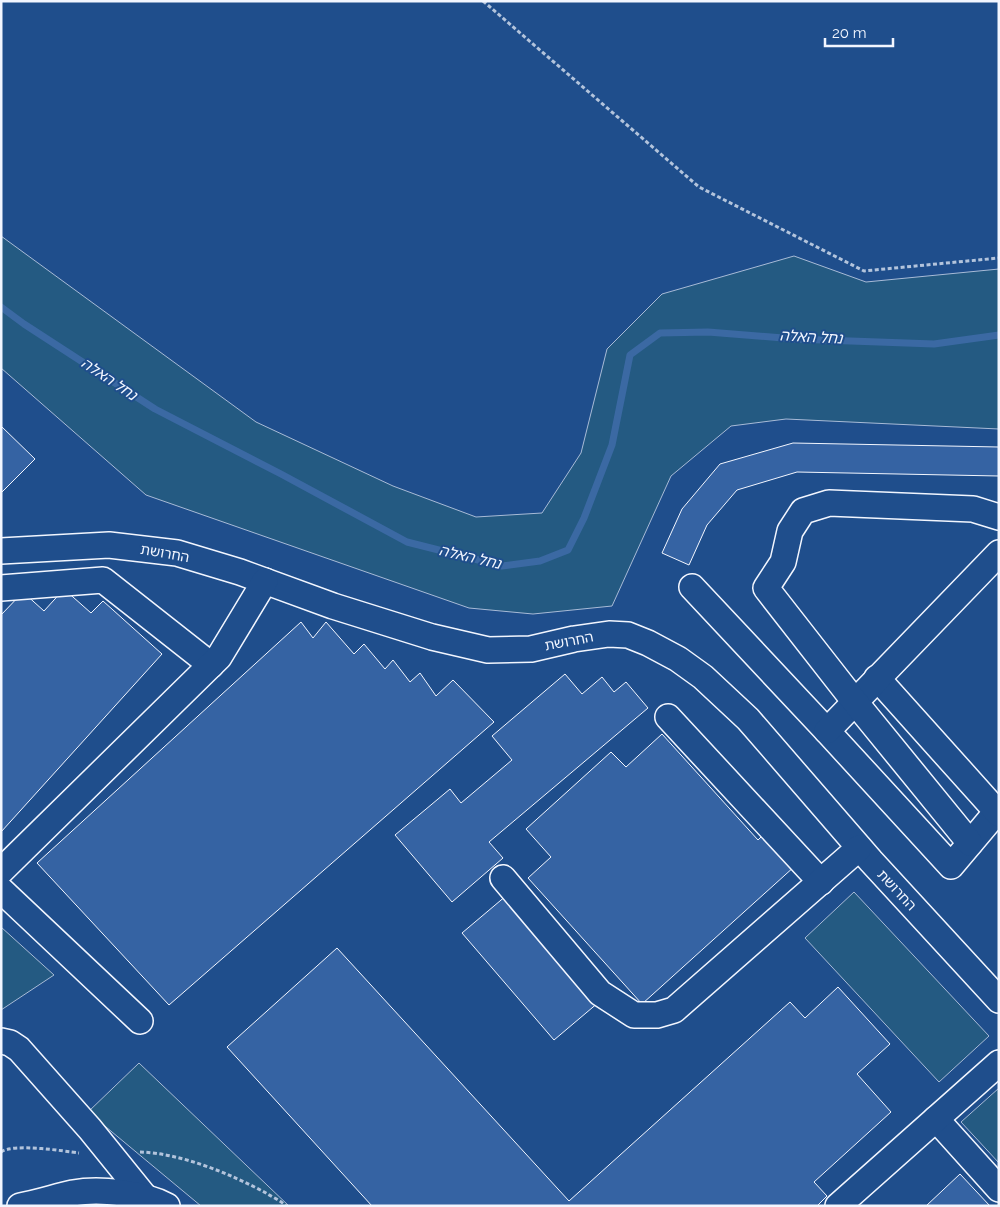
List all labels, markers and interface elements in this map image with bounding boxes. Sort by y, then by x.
scale bar [825,15,892,47]
text: 20 m [832,24,867,42]
water label: נחל האלה [779,326,844,348]
water label: נחל האלה [78,354,141,405]
street label: החרושת [139,541,191,565]
water label: נחל האלה [437,541,504,573]
street label: החרושת [543,628,595,654]
street label: החרושת [874,866,920,914]

